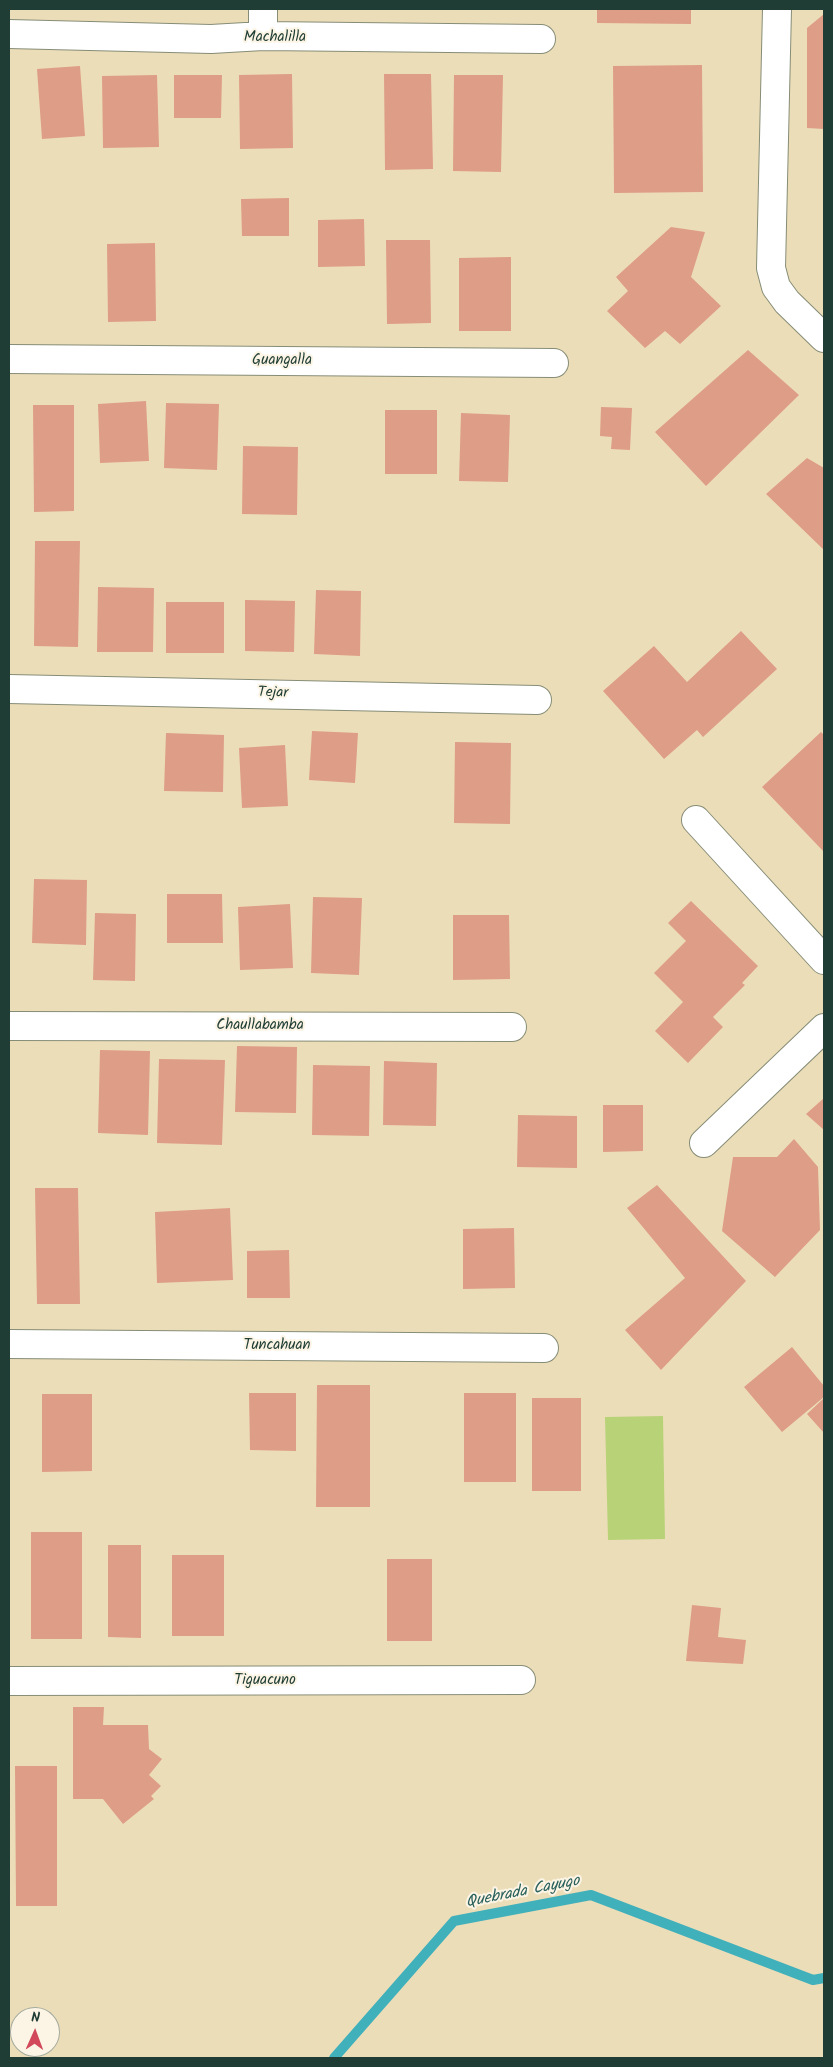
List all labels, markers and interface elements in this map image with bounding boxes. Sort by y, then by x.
street label: Machalilla [244,29,306,47]
street label: Guangalla [252,352,312,370]
street label: Tejar [258,685,288,703]
street label: Chaullabamba [216,1017,304,1035]
street label: Tuncahuan [243,1337,311,1355]
street label: Tiguacuno [234,1672,296,1690]
water label: Quebrada Cayugo [465,1873,581,1913]
north arrow [10,2007,60,2057]
text: N [31,2007,40,2029]

